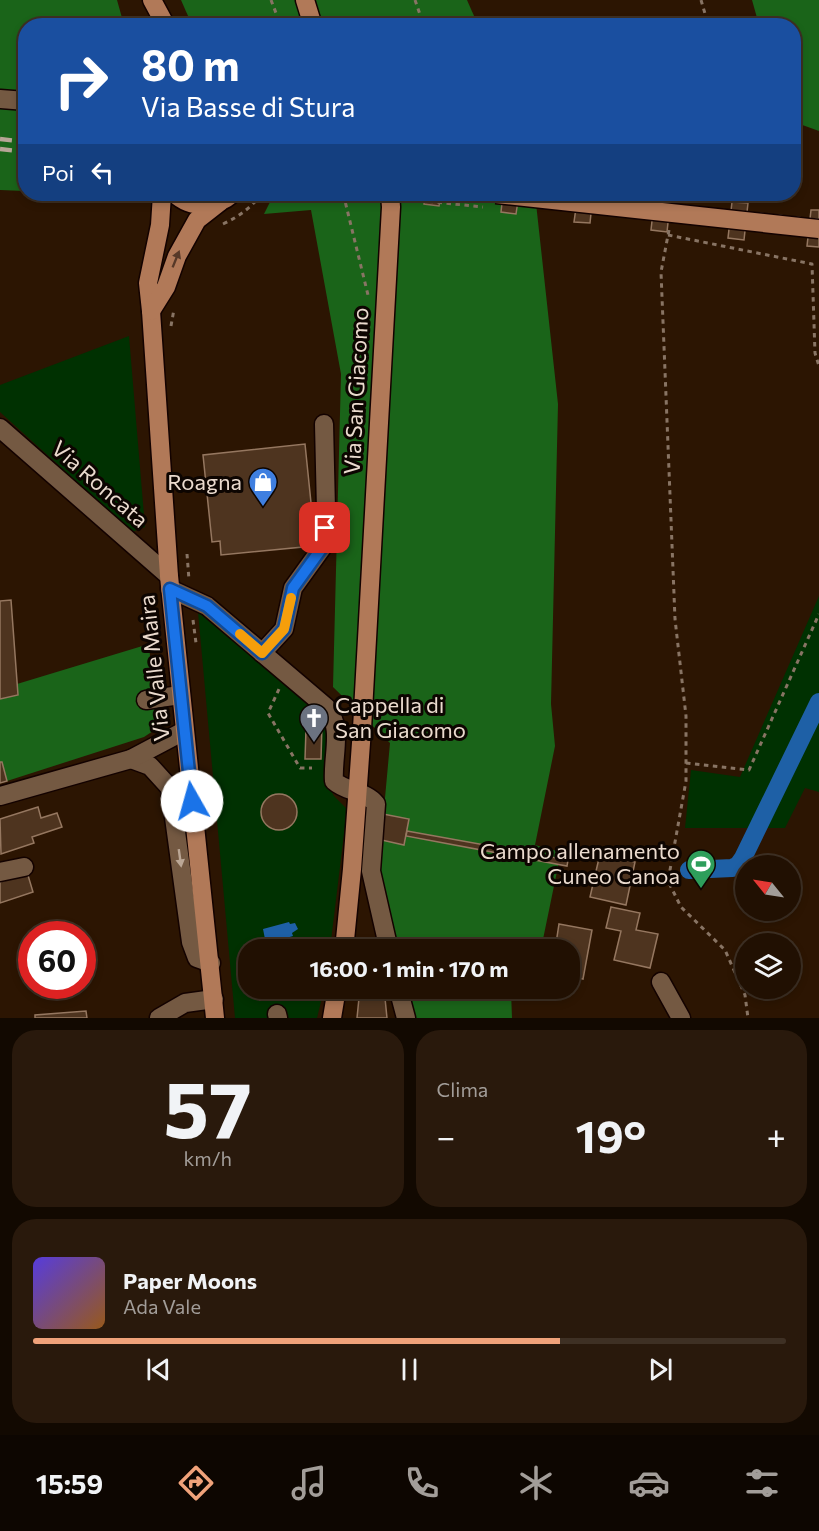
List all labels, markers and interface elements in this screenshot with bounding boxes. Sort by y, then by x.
text: 80 m [141,38,240,90]
icon: right [42,42,120,120]
text: Via Basse di Stura [141,90,355,123]
icon: left [86,156,119,189]
text: Poi [42,159,74,186]
one-way arrow [172,250,181,268]
street label: Via San Giacomo [338,307,373,475]
street label: Via Roncata [47,434,154,533]
shop icon: Roagna [247,466,279,508]
place label: Roagna [167,468,242,495]
pin [299,502,350,553]
icon: arrive [308,511,341,544]
street label: Via Valle Maira [132,594,175,743]
place label: Cappella di San Giacomo [335,691,466,743]
church icon: Cappella di San Giacomo [298,702,330,744]
position arrow [160,769,224,833]
place label: Campo allenamento Cuneo Canoa [480,837,680,889]
sports icon: Campo allenamento Cuneo Canoa [685,848,717,890]
one-way arrow [175,849,184,868]
north arrow [735,855,801,921]
map controls [735,855,801,999]
speed limit sign: 60 [18,921,96,999]
button: layers [735,933,801,999]
text: 16:00 · 1 min · 170 m [309,955,509,982]
text: 57 [164,1059,252,1154]
text: Clima [437,1077,488,1101]
text: 19° [576,1107,646,1162]
text: − [437,1115,455,1156]
text: + [767,1115,786,1156]
text: km/h [183,1146,232,1170]
text: Paper Moons [123,1267,257,1294]
text: Ada Vale [123,1294,201,1318]
icon: previous [142,1353,175,1386]
icon: pause [393,1353,426,1386]
icon: next [644,1353,677,1386]
icon: directions [175,1462,217,1504]
icon: music [288,1462,330,1504]
icon: phone [401,1462,443,1504]
icon: climate [515,1462,557,1504]
icon: car [628,1462,670,1504]
icon: filters [741,1462,783,1504]
text: 15:59 [36,1467,103,1500]

